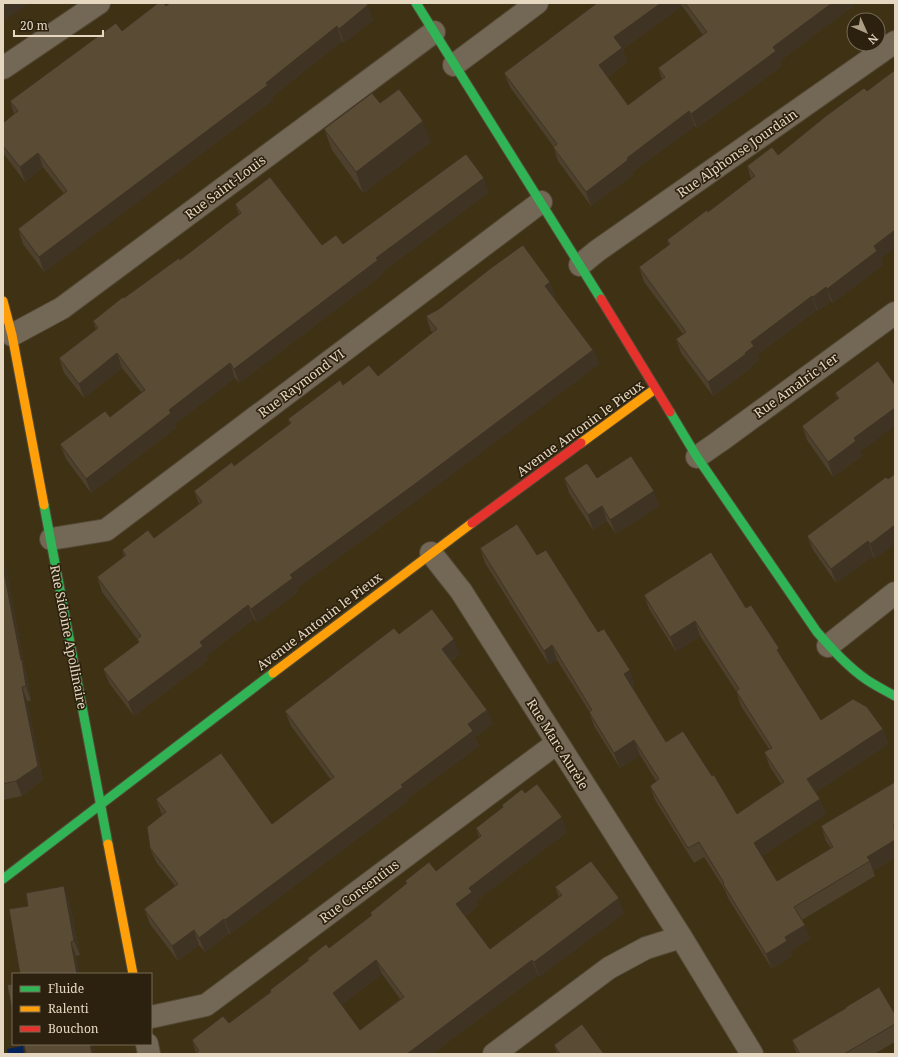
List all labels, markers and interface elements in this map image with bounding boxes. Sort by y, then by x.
scale bar [14,12,103,38]
north arrow [846,12,886,52]
text: 20 m [20,17,48,34]
text: N [865,31,882,48]
street label: Rue Alphonse Jourdain [673,104,801,201]
street label: Rue Saint-Louis [181,151,269,223]
street label: Rue Raymond VI [254,345,348,421]
street label: Rue Amalric 1er [750,348,842,422]
street label: Avenue Antonin le Pieux [513,376,648,480]
street label: Rue Sidoine Apollinaire [46,563,92,711]
street label: Avenue Antonin le Pieux [253,568,386,674]
street label: Rue Marc Aurèle [523,695,593,793]
street label: Rue Consentius [316,855,402,927]
legend [12,973,152,1045]
text: Fluide [48,980,84,997]
text: Ralenti [48,1000,89,1017]
text: Bouchon [48,1020,99,1037]

